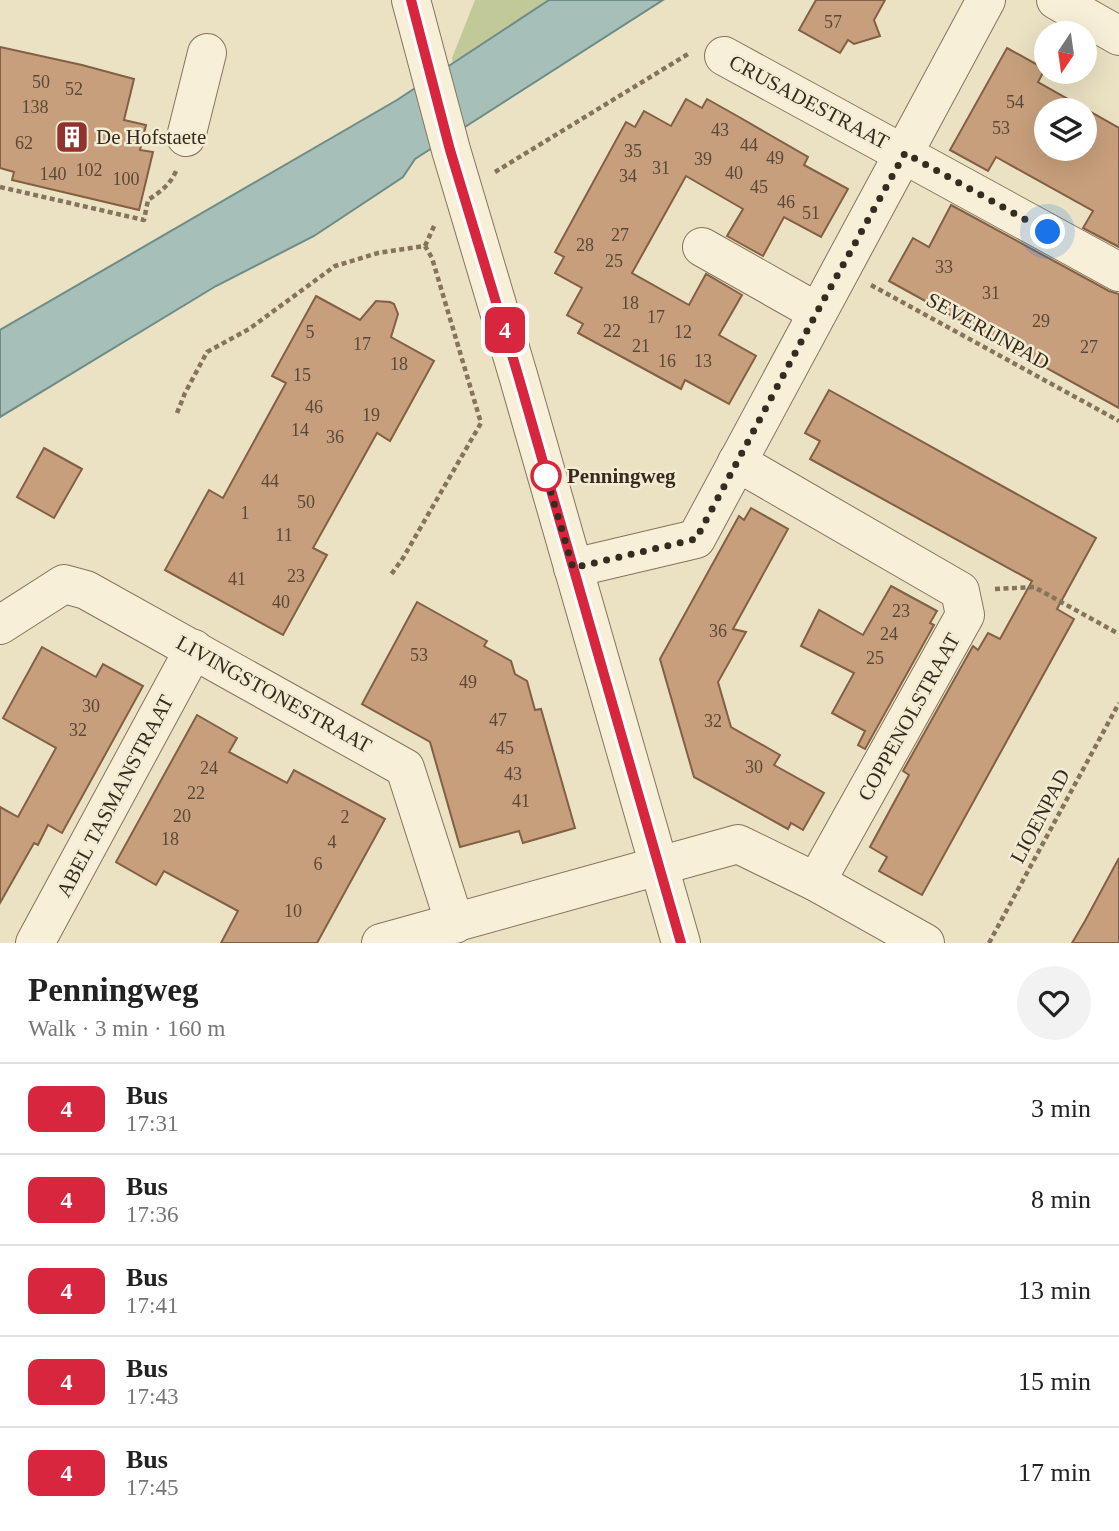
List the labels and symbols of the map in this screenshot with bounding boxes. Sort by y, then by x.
house number: 57 [824,12,842,32]
north arrow [1034,21,1097,84]
street label: CRUSADESTRAAT [725,50,893,154]
house number: 50 [32,72,50,92]
house number: 52 [65,79,83,99]
house number: 54 [1006,92,1024,112]
house number: 138 [22,97,49,117]
building icon: De Hofstaete [53,118,91,156]
house number: 53 [992,118,1010,138]
house number: 43 [711,120,729,140]
place label: De Hofstaete [96,125,206,149]
house number: 62 [15,133,33,153]
house number: 44 [740,135,758,155]
house number: 35 [624,141,642,161]
house number: 49 [766,148,784,168]
house number: 39 [694,149,712,169]
house number: 31 [652,158,670,178]
house number: 102 [76,160,103,180]
house number: 40 [725,163,743,183]
house number: 140 [40,164,67,184]
house number: 34 [619,166,637,186]
house number: 100 [113,169,140,189]
house number: 45 [750,177,768,197]
house number: 46 [777,192,795,212]
house number: 51 [802,203,820,223]
your location [1030,214,1065,249]
house number: 27 [611,225,629,245]
house number: 28 [576,235,594,255]
house number: 25 [605,251,623,271]
house number: 33 [935,257,953,277]
house number: 31 [982,283,1000,303]
street label: SEVERIJNPAD [922,287,1054,375]
house number: 18 [621,293,639,313]
line badge: 4 [482,307,528,353]
house number: 17 [647,307,665,327]
house number: 29 [1032,311,1050,331]
house number: 22 [603,321,621,341]
house number: 5 [306,322,315,342]
house number: 12 [674,322,692,342]
house number: 17 [353,334,371,354]
house number: 21 [632,336,650,356]
house number: 27 [1080,337,1098,357]
house number: 16 [658,351,676,371]
house number: 13 [694,351,712,371]
house number: 18 [390,354,408,374]
house number: 15 [293,365,311,385]
house number: 46 [305,397,323,417]
house number: 19 [362,405,380,425]
house number: 14 [291,420,309,440]
house number: 36 [326,427,344,447]
marker: Penningweg [531,461,561,491]
place label: Penningweg [567,464,676,488]
house number: 44 [261,471,279,491]
house number: 50 [297,492,315,512]
house number: 1 [241,503,250,523]
house number: 11 [275,525,293,545]
house number: 23 [287,566,305,586]
house number: 41 [228,569,246,589]
house number: 40 [272,592,290,612]
house number: 23 [892,601,910,621]
house number: 36 [709,621,727,641]
house number: 24 [880,624,898,644]
street label: COPPENOLSTRAAT [853,629,965,805]
street label: LIVINGSTONESTRAAT [172,630,376,758]
house number: 53 [410,645,428,665]
house number: 25 [866,648,884,668]
house number: 49 [459,672,477,692]
street label: ABEL TASMANSTRAAT [52,691,179,901]
house number: 30 [82,696,100,716]
house number: 47 [489,710,507,730]
house number: 32 [704,711,722,731]
house number: 32 [69,720,87,740]
house number: 45 [496,738,514,758]
house number: 30 [745,757,763,777]
house number: 24 [200,758,218,778]
house number: 43 [504,764,522,784]
street label: LIOENPAD [1005,765,1075,867]
house number: 22 [187,783,205,803]
house number: 41 [512,791,530,811]
house number: 20 [173,806,191,826]
house number: 2 [341,807,350,827]
house number: 18 [161,829,179,849]
house number: 4 [328,832,337,852]
house number: 6 [314,854,323,874]
house number: 10 [284,901,302,921]

